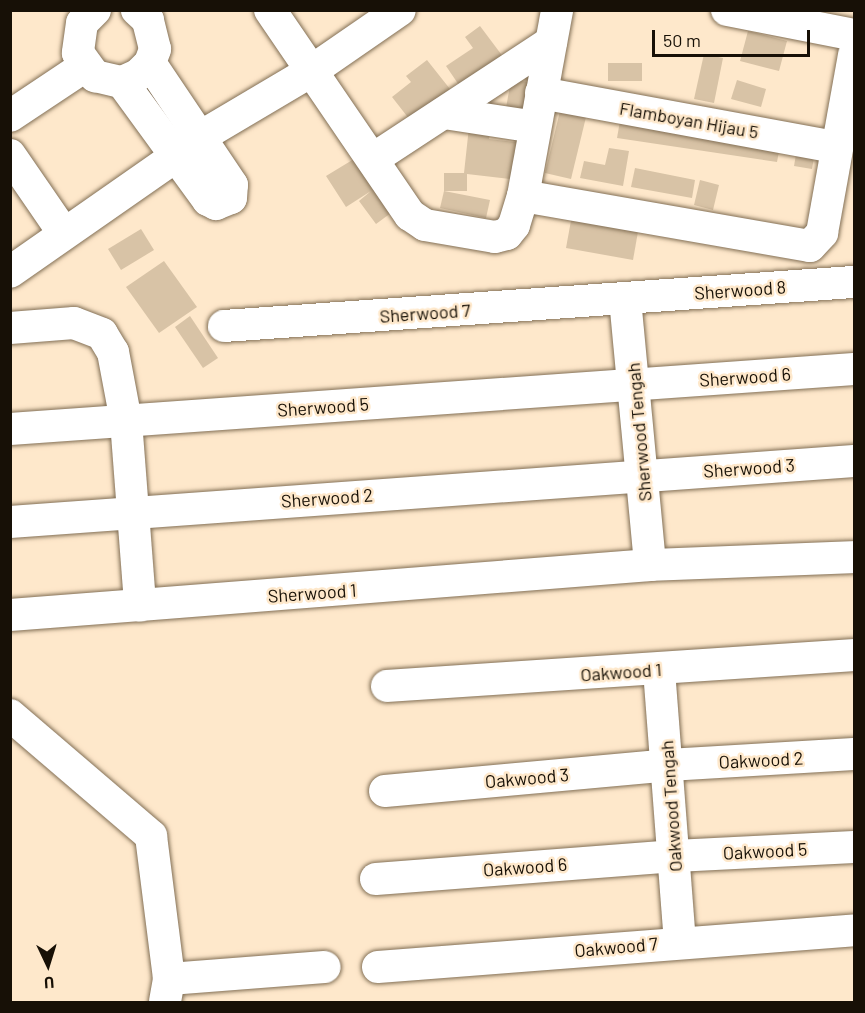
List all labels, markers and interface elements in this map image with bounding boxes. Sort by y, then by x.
scale bar [655,18,812,56]
text: 50 m [663,29,701,51]
street label: Flamboyan Hijau 5 [618,97,760,143]
street label: Sherwood 8 [693,276,787,304]
street label: Sherwood 7 [379,299,471,327]
street label: Sherwood Tengah [622,362,656,502]
street label: Sherwood 6 [698,363,792,391]
street label: Sherwood 5 [277,393,369,421]
street label: Sherwood 3 [702,454,796,482]
street label: Sherwood 2 [280,484,374,512]
street label: Sherwood 1 [267,579,357,607]
street label: Oakwood 1 [580,658,662,686]
street label: Oakwood Tengah [656,740,686,872]
street label: Oakwood 2 [718,747,804,773]
street label: Oakwood 3 [484,764,570,792]
street label: Oakwood 5 [722,838,808,864]
street label: Oakwood 6 [482,853,568,881]
street label: Oakwood 7 [573,933,659,961]
north arrow [18,935,78,995]
text: U [44,974,55,993]

